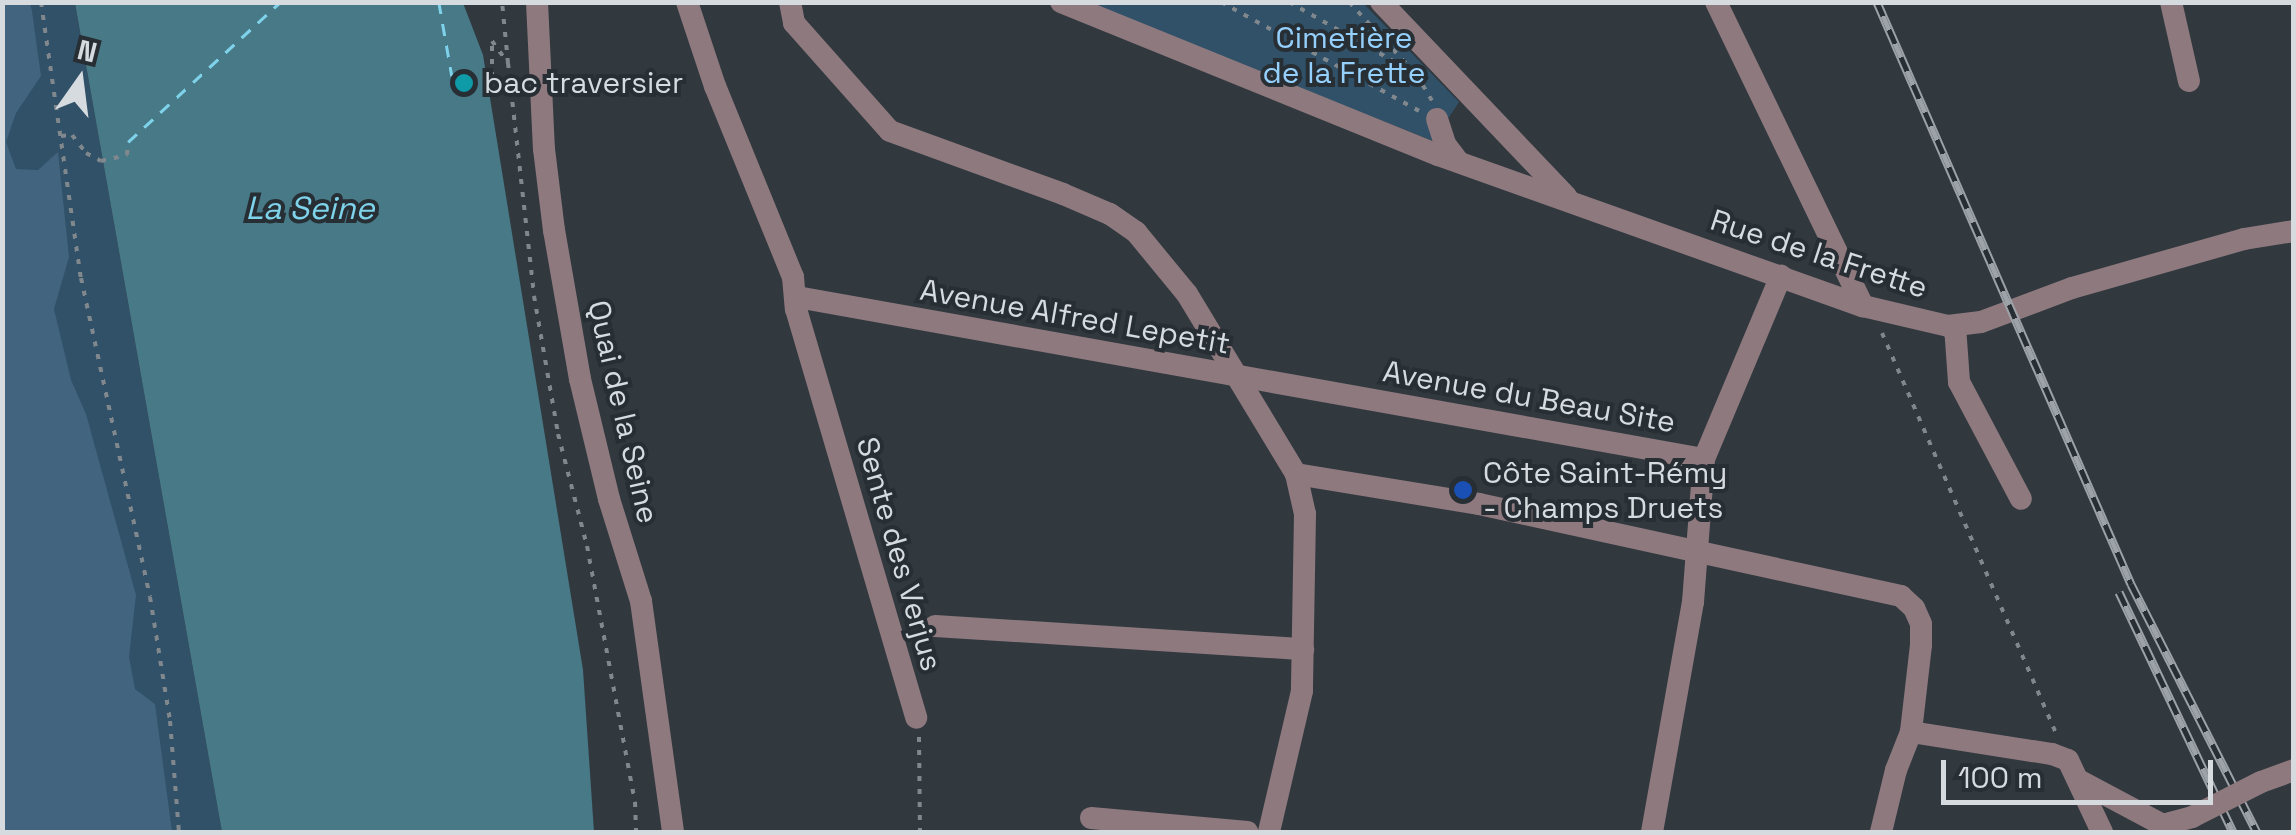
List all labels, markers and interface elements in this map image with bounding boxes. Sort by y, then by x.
park label: Cimetière de la Frette [1262,20,1426,90]
north arrow [30,30,130,130]
text: N [74,31,101,71]
place label: bac traversier [484,65,683,101]
marker: bac traversier [453,72,475,94]
water label: La Seine [245,189,375,227]
street label: Rue de la Frette [1706,202,1932,306]
street label: Avenue Alfred Lepetit [917,272,1233,362]
street label: Quai de la Seine [580,297,666,527]
street label: Avenue du Beau Site [1380,354,1678,440]
street label: Sente des Verjus [848,433,950,675]
place label: Côte Saint-Rémy - Champs Druets [1483,455,1727,526]
marker: Côte Saint-Rémy - Champs Druets [1452,479,1474,501]
scale bar [1946,740,2218,802]
text: 100 m [1958,758,2043,797]

